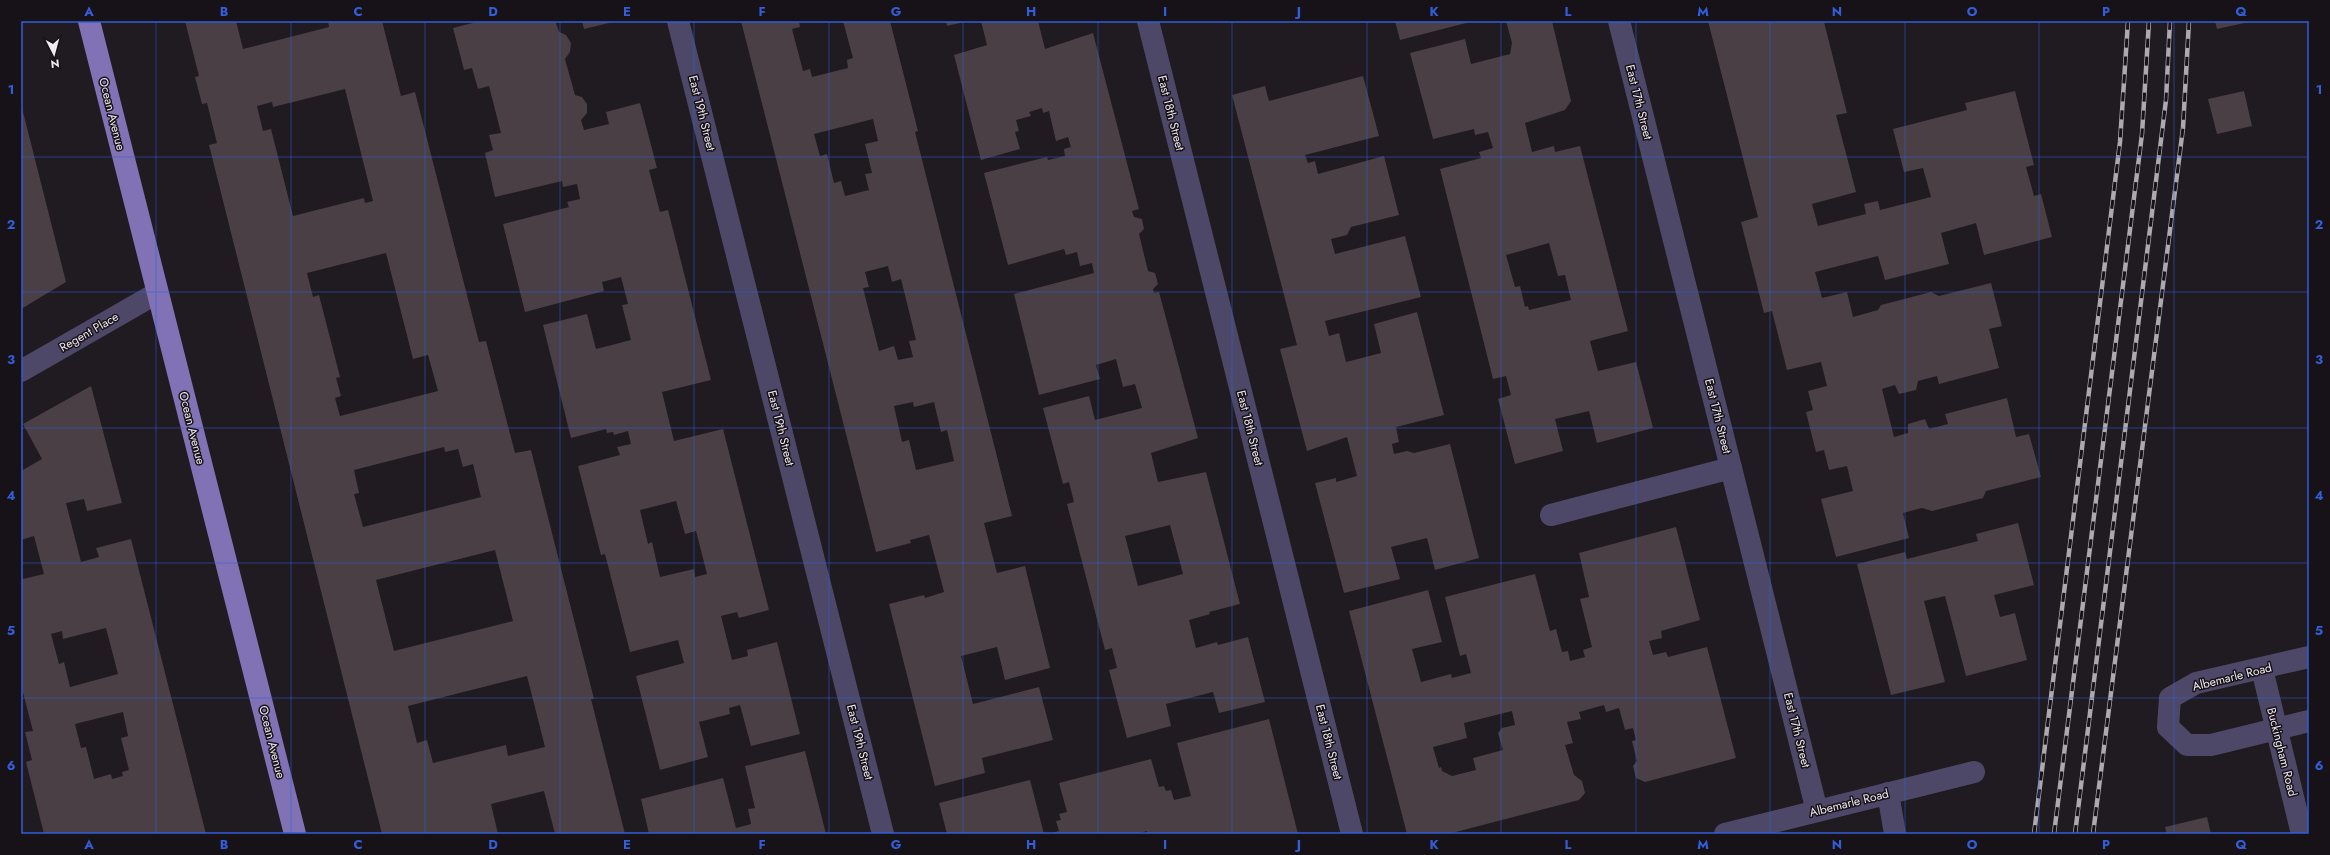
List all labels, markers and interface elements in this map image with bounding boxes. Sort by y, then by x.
text: A [83,2,94,21]
text: B [220,2,229,21]
text: C [353,2,363,21]
text: D [488,2,498,21]
text: E [623,2,631,21]
text: F [758,2,766,21]
text: G [891,2,902,21]
text: H [1026,2,1036,21]
text: I [1163,2,1167,21]
text: J [1294,2,1301,21]
text: K [1429,2,1439,21]
text: L [1565,2,1572,21]
text: M [1697,2,1709,21]
text: N [1832,2,1842,21]
text: O [1967,2,1978,21]
text: P [2102,2,2110,21]
text: Q [2235,2,2247,21]
north arrow [34,34,74,74]
text: N [50,56,60,72]
street label: East 17th Street [1621,63,1657,142]
street label: East 19th Street [684,73,720,153]
street label: East 18th Street [1153,73,1189,153]
street label: Ocean Avenue [94,76,130,152]
text: 1 [8,80,14,99]
text: 1 [2316,80,2322,99]
text: 2 [7,215,15,234]
text: 2 [2315,215,2323,234]
street label: Regent Place [56,308,122,356]
text: 3 [7,350,15,369]
text: 3 [2315,350,2323,369]
street label: East 17th Street [1700,377,1736,456]
street label: East 19th Street [763,388,799,468]
street label: East 18th Street [1232,388,1268,468]
street label: Ocean Avenue [174,390,210,466]
text: 4 [6,486,16,505]
text: 4 [2314,486,2324,505]
text: 5 [7,621,15,640]
text: 5 [2315,621,2323,640]
street label: Albemarle Road [2190,658,2274,696]
street label: East 17th Street [1779,691,1815,770]
street label: East 19th Street [842,702,878,782]
street label: East 18th Street [1311,702,1347,782]
street label: Ocean Avenue [254,704,290,780]
street label: Buckingham Road [2262,706,2302,798]
text: 6 [7,756,16,775]
text: 6 [2315,756,2324,775]
street label: Albemarle Road [1807,784,1891,822]
text: A [83,835,94,854]
text: B [220,835,229,854]
text: C [353,835,363,854]
text: D [488,835,498,854]
text: E [623,835,631,854]
text: F [758,835,766,854]
text: G [891,835,902,854]
text: H [1026,835,1036,854]
text: I [1163,835,1167,854]
text: J [1294,835,1301,854]
text: K [1429,835,1439,854]
text: L [1565,835,1572,854]
text: M [1697,835,1709,854]
text: N [1832,835,1842,854]
text: O [1967,835,1978,854]
text: P [2102,835,2110,854]
text: Q [2235,835,2247,854]

